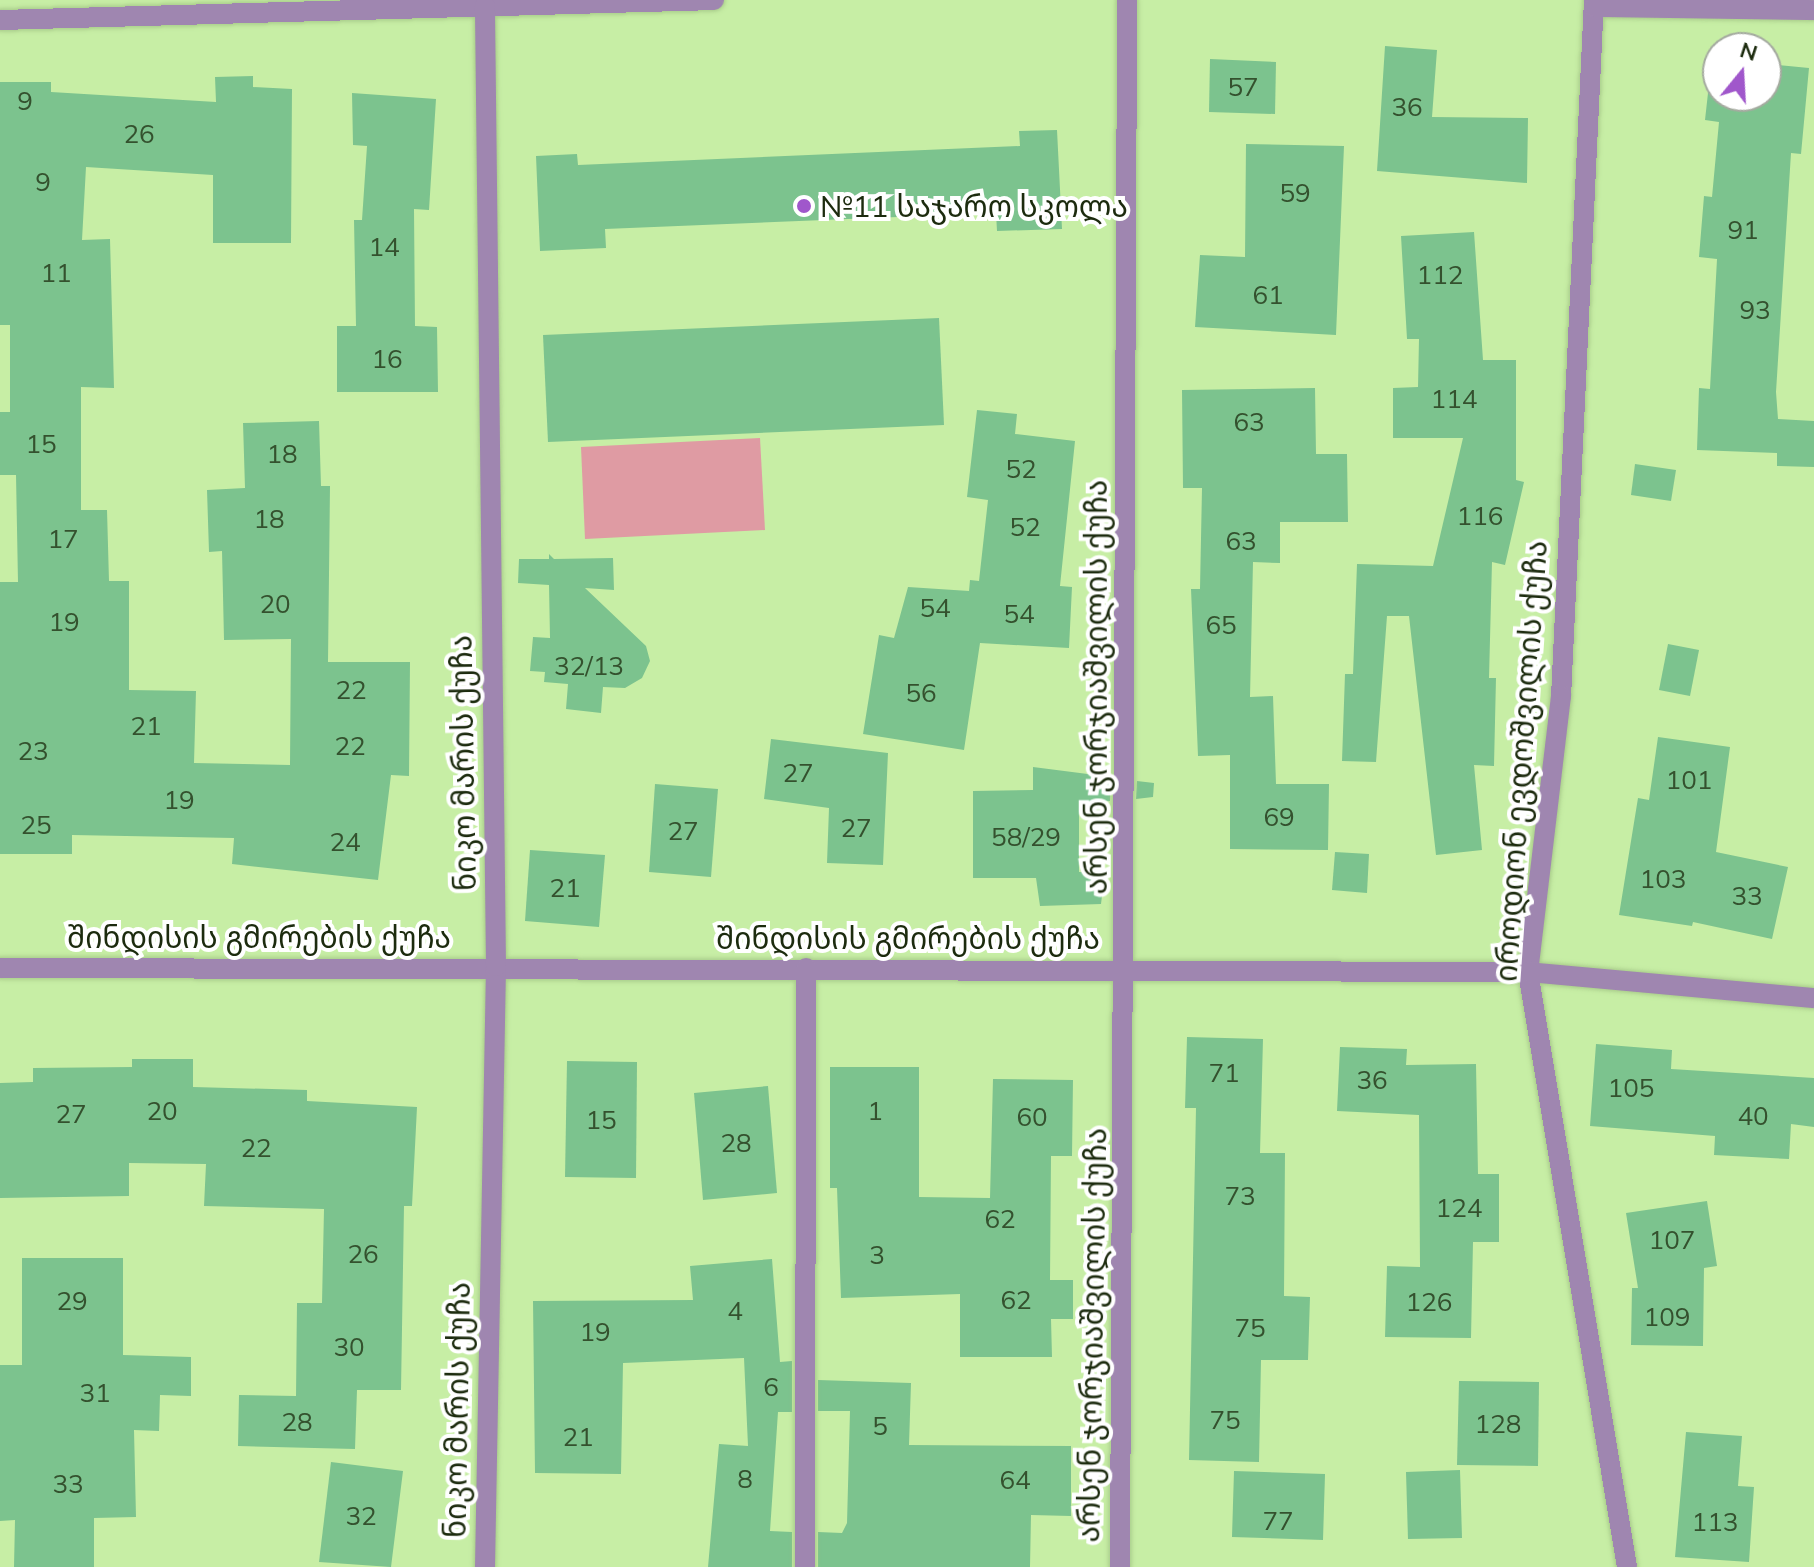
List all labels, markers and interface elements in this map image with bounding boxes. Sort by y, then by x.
north arrow [1702,32,1782,112]
text: N [1737,35,1761,67]
house number: 57 [1227,71,1259,103]
house number: 9 [17,85,33,117]
house number: 36 [1391,91,1423,123]
house number: 26 [123,118,155,150]
house number: 9 [35,166,51,198]
house number: 59 [1279,177,1311,209]
place label: №11 საჯარო სკოლა [820,188,1128,224]
marker: №11 საჯარო სკოლა [795,197,813,215]
house number: 91 [1727,214,1759,246]
house number: 14 [368,231,400,263]
house number: 11 [40,257,72,289]
house number: 112 [1417,259,1463,291]
house number: 61 [1252,279,1284,311]
house number: 93 [1739,294,1771,326]
house number: 16 [371,343,403,375]
house number: 114 [1431,383,1477,415]
house number: 63 [1233,406,1265,438]
house number: 15 [25,428,57,460]
house number: 18 [266,438,298,470]
house number: 52 [1005,453,1037,485]
street label: არსენ ჯორჯიაშვილის ქუჩა [1078,480,1114,894]
house number: 116 [1457,500,1503,532]
house number: 18 [253,503,285,535]
house number: 52 [1009,511,1041,543]
house number: 17 [47,523,79,555]
house number: 63 [1225,525,1257,557]
street label: იროდიონ ევდოშვილის ქუჩა [1488,539,1554,983]
house number: 20 [259,588,291,620]
house number: 54 [919,592,951,624]
house number: 54 [1003,598,1035,630]
house number: 19 [48,606,80,638]
house number: 65 [1205,609,1237,641]
street label: ნიკო მარის ქუჩა [443,635,483,891]
house number: 32/13 [554,650,624,682]
house number: 22 [335,674,367,706]
house number: 56 [905,677,937,709]
house number: 21 [130,710,162,742]
house number: 22 [334,730,366,762]
house number: 23 [17,735,49,767]
house number: 27 [782,757,814,789]
house number: 101 [1666,764,1712,796]
house number: 19 [163,784,195,816]
house number: 69 [1263,801,1295,833]
house number: 25 [20,809,52,841]
house number: 27 [840,812,872,844]
house number: 27 [667,815,699,847]
house number: 58/29 [991,821,1061,853]
house number: 24 [329,826,361,858]
house number: 103 [1640,863,1686,895]
house number: 21 [549,872,581,904]
house number: 33 [1731,880,1763,912]
street label: შინდისის გმირების ქუჩა [67,919,451,955]
street label: შინდისის გმირების ქუჩა [716,920,1100,956]
house number: 71 [1208,1057,1240,1089]
house number: 36 [1356,1064,1388,1096]
house number: 105 [1608,1072,1654,1104]
house number: 20 [146,1095,178,1127]
house number: 1 [867,1095,883,1127]
house number: 27 [55,1098,87,1130]
house number: 40 [1737,1100,1769,1132]
house number: 60 [1016,1101,1048,1133]
house number: 15 [585,1104,617,1136]
house number: 28 [720,1127,752,1159]
street label: არსენ ჯორჯიაშვილის ქუჩა [1070,1127,1114,1543]
house number: 22 [240,1132,272,1164]
house number: 73 [1224,1180,1256,1212]
house number: 124 [1436,1192,1482,1224]
house number: 62 [984,1203,1016,1235]
house number: 107 [1649,1224,1695,1256]
house number: 26 [347,1238,379,1270]
house number: 3 [869,1239,885,1271]
street label: ნიკო მარის ქუჩა [437,1282,477,1538]
house number: 62 [1000,1284,1032,1316]
house number: 29 [56,1285,88,1317]
house number: 126 [1406,1286,1452,1318]
house number: 4 [727,1295,743,1327]
house number: 109 [1644,1301,1690,1333]
house number: 75 [1234,1312,1266,1344]
house number: 19 [579,1316,611,1348]
house number: 30 [333,1331,365,1363]
house number: 6 [763,1371,779,1403]
house number: 31 [79,1377,111,1409]
house number: 75 [1209,1404,1241,1436]
house number: 28 [281,1406,313,1438]
house number: 128 [1475,1408,1521,1440]
house number: 5 [872,1410,888,1442]
house number: 21 [562,1421,594,1453]
house number: 8 [737,1463,753,1495]
house number: 64 [999,1464,1031,1496]
house number: 33 [52,1468,84,1500]
house number: 32 [345,1500,377,1532]
house number: 77 [1262,1505,1294,1537]
house number: 113 [1692,1506,1738,1538]

